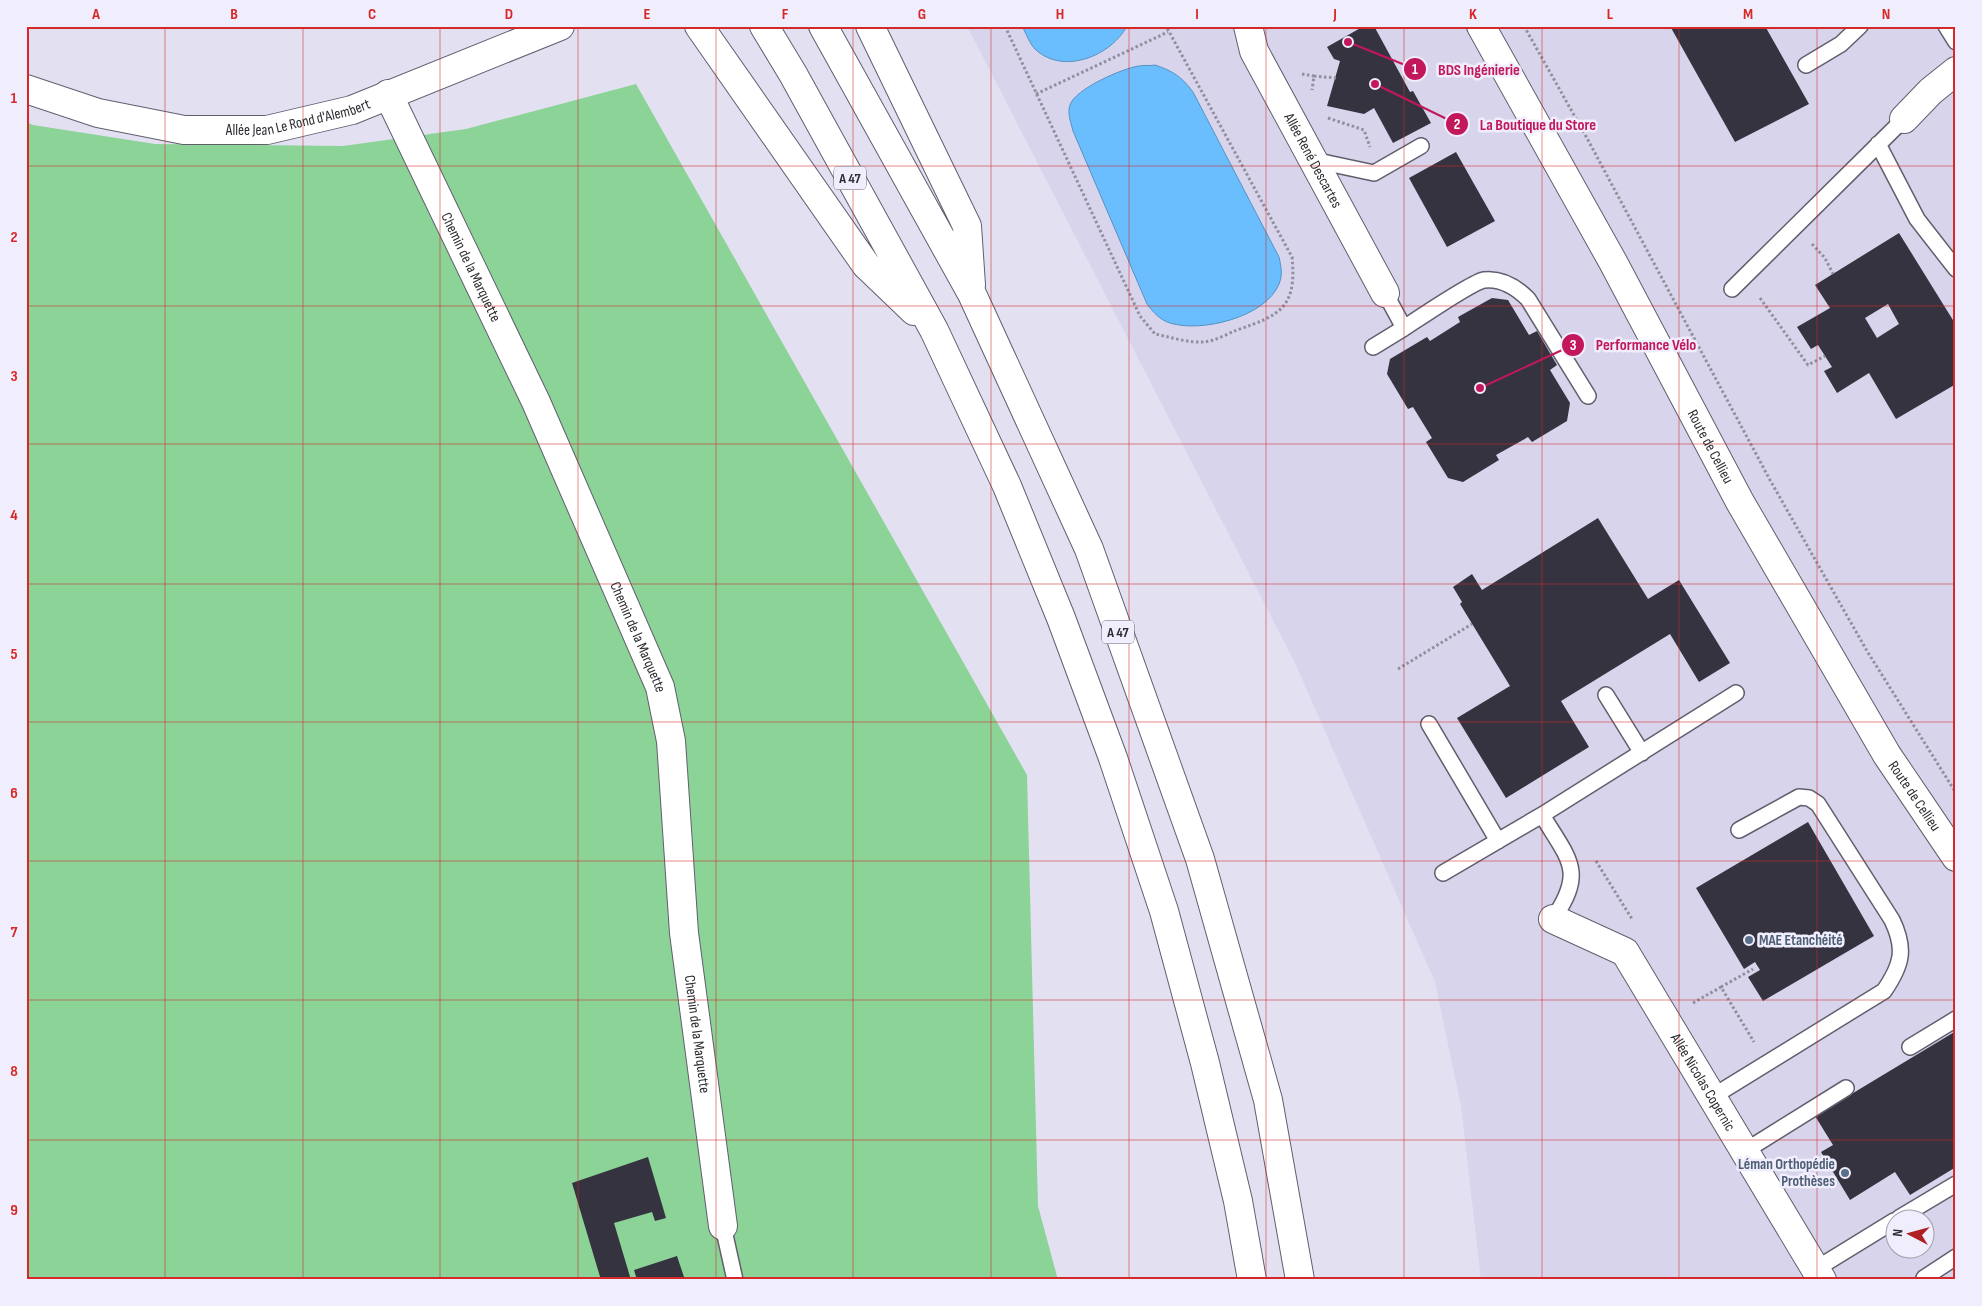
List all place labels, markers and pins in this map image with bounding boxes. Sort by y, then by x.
callout: BDS Ingénierie [1403,54,1530,85]
callout: La Boutique du Store [1445,109,1606,140]
callout: Performance Vélo [1560,329,1706,360]
place label: MAE Etanchéité [1759,931,1843,950]
marker: MAE Etanchéité [1743,934,1755,946]
place label: Léman Orthopédie Prothèses [1738,1155,1835,1191]
marker: Léman Orthopédie Prothèses [1839,1167,1851,1179]

